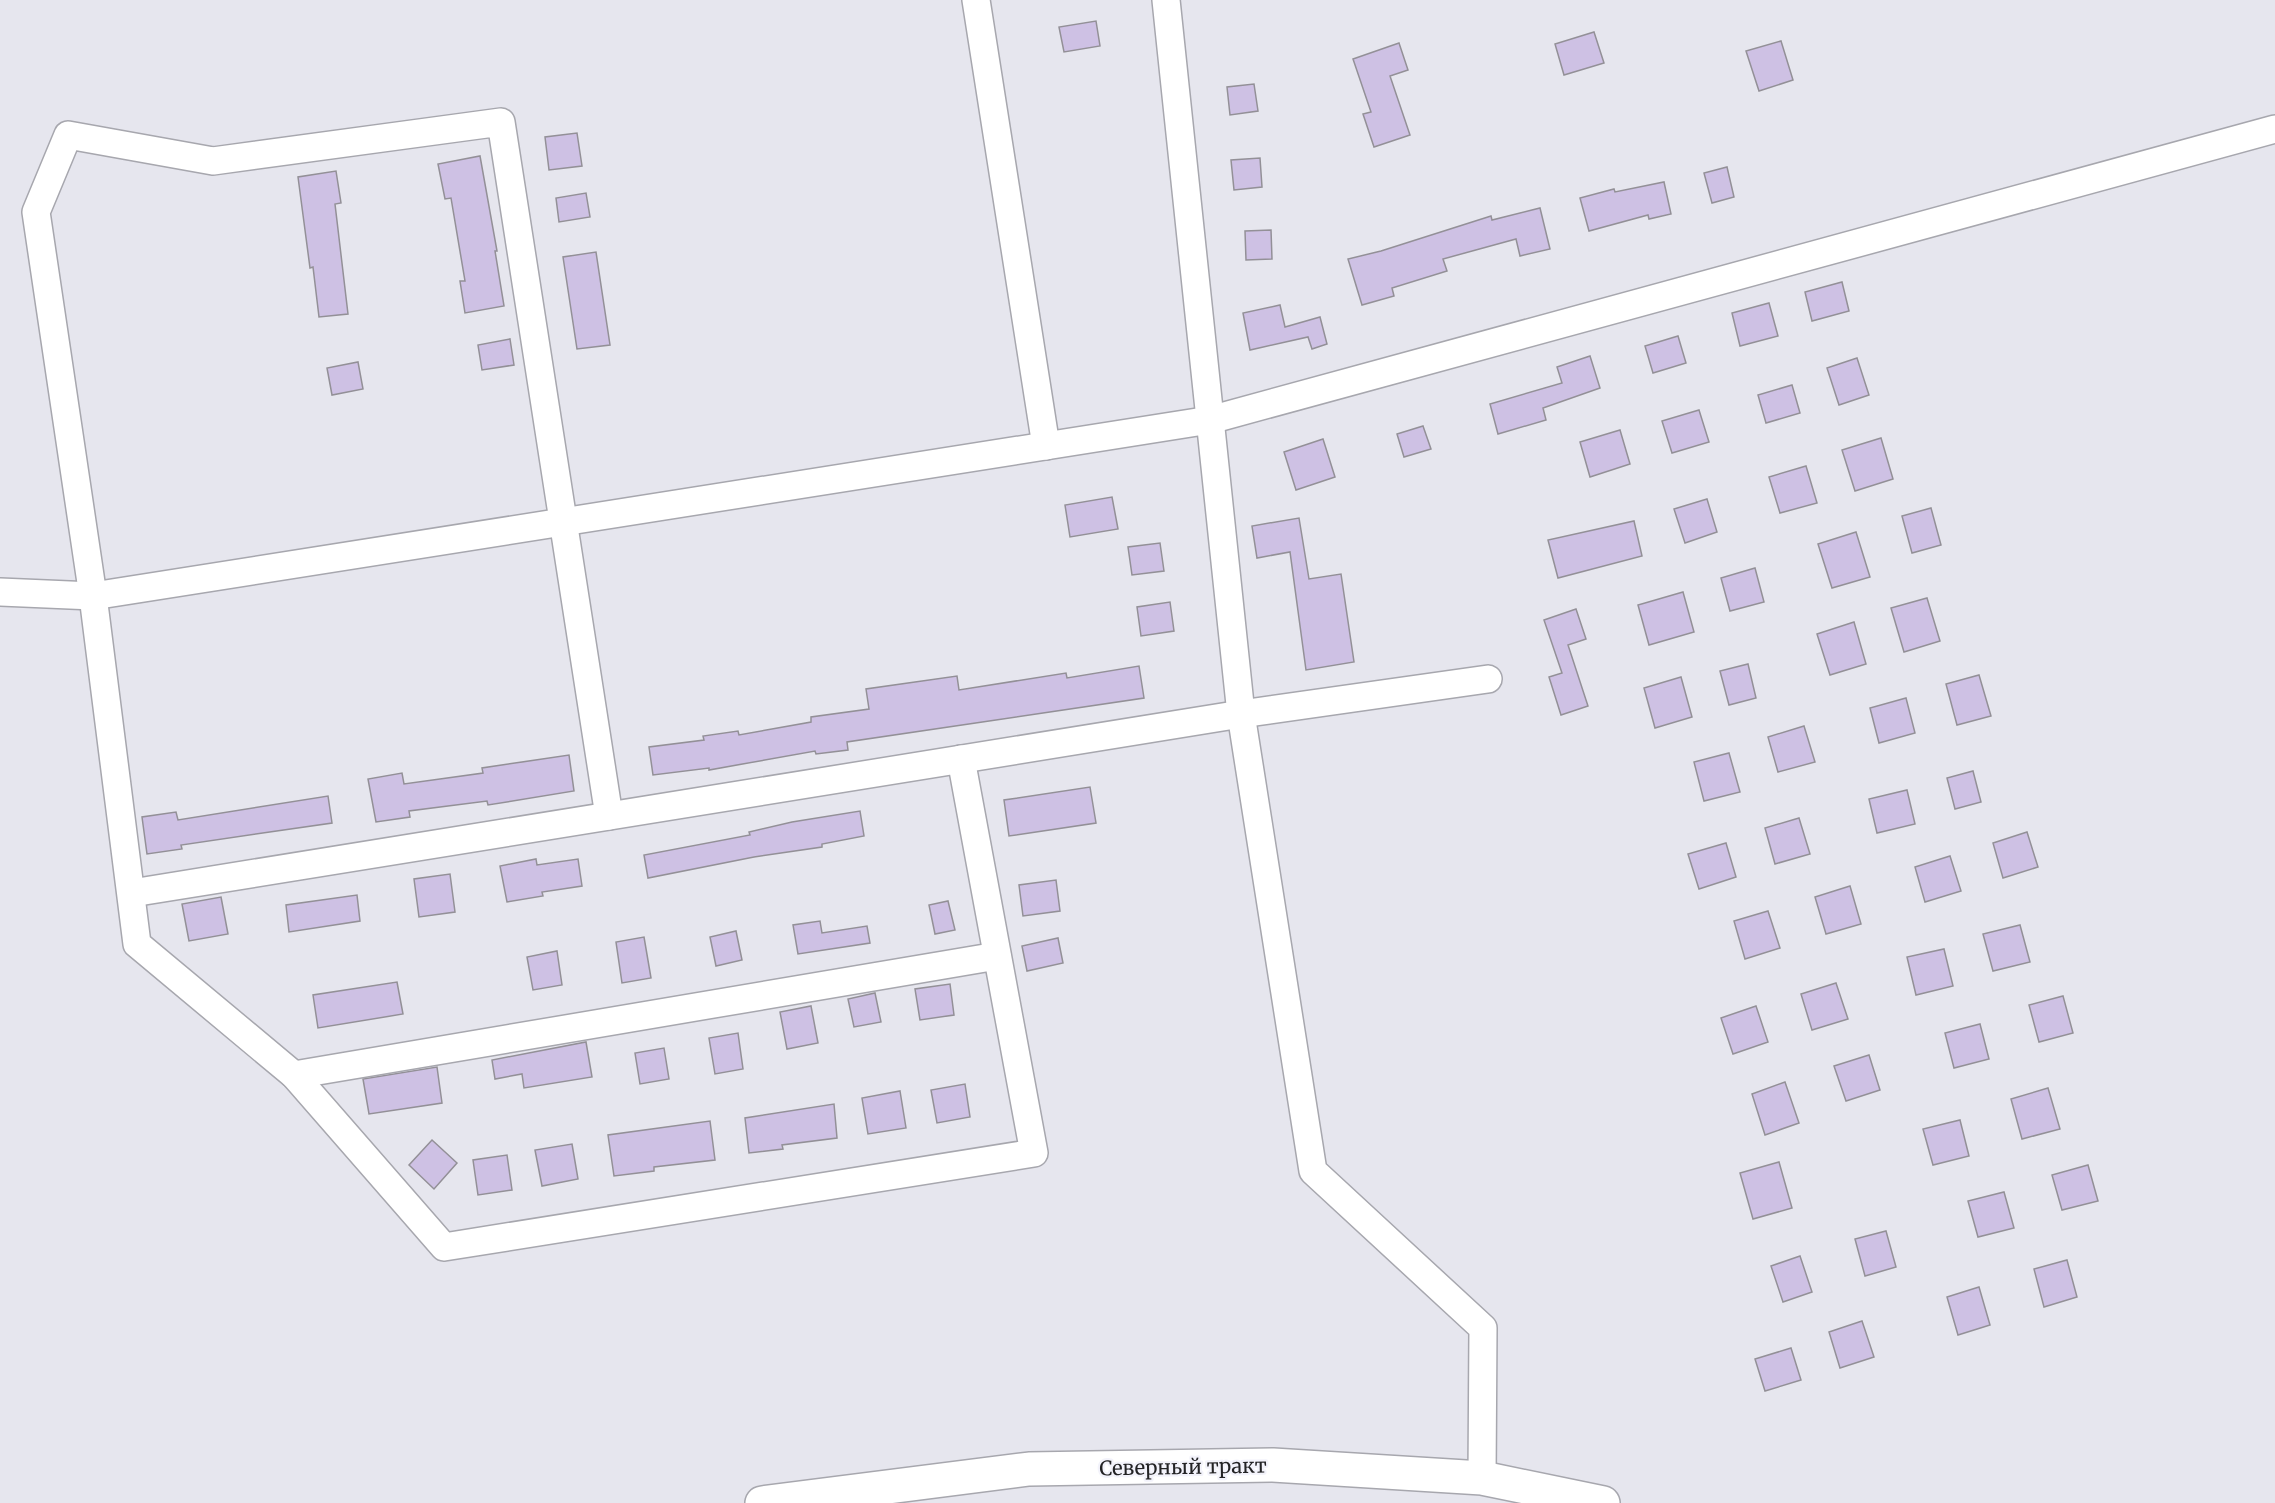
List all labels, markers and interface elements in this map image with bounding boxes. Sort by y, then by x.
street label: Северный тракт [1099,1453,1267,1480]

